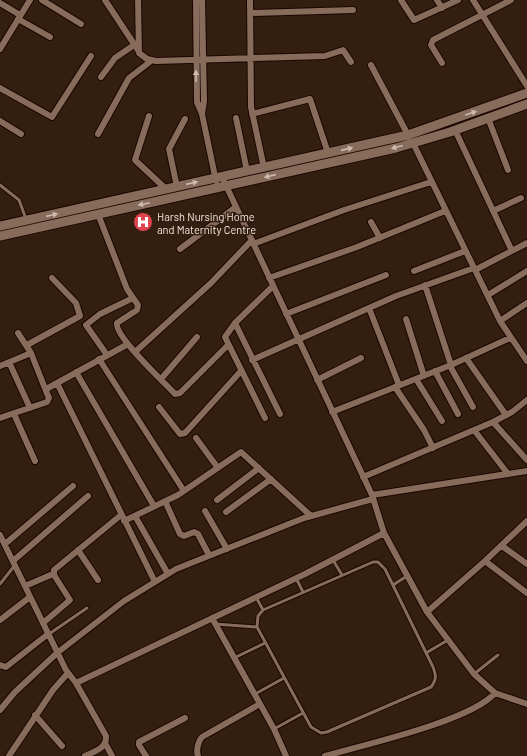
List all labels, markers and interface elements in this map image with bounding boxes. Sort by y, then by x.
one-way arrow [193,69,199,82]
one-way arrow [466,110,478,116]
one-way arrow [391,144,403,150]
one-way arrow [340,146,353,152]
one-way arrow [264,174,277,180]
one-way arrow [186,180,198,186]
one-way arrow [137,202,150,208]
place label: Harsh Nursing Home and Maternity Centre [157,210,256,236]
one-way arrow [46,211,58,217]
hospital icon: Harsh Nursing Home and Maternity Centre [132,211,154,233]

